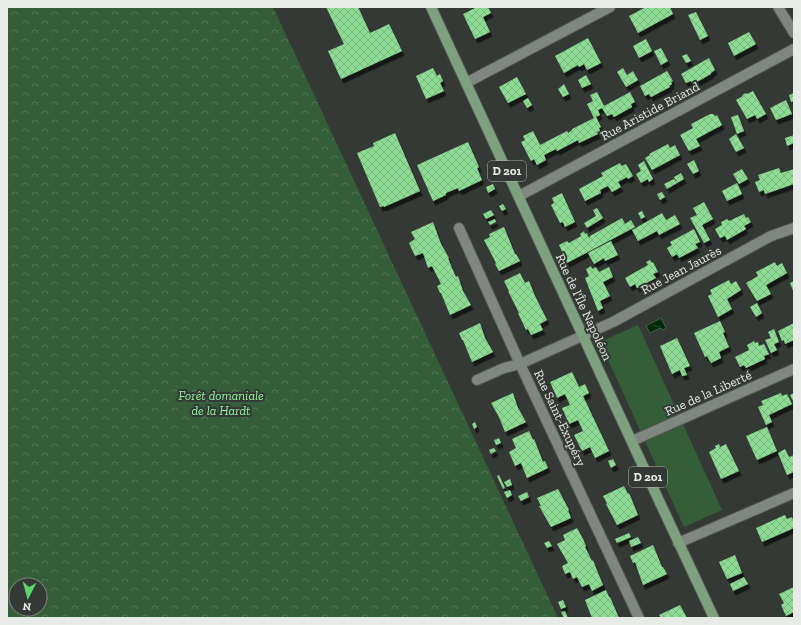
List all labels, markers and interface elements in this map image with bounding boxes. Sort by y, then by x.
street label: Rue Aristide Briand [598,79,702,143]
road number: D 201 [488,161,526,181]
street label: Rue Jean Jaurès [638,242,724,297]
street label: Rue de l'Île Napoléon [553,251,616,363]
street label: Rue Saint-Exupéry [531,367,589,469]
street label: Rue de la Liberté [662,367,754,419]
park label: Forêt domaniale de la Hardt [178,388,264,418]
road number: D 201 [629,467,667,487]
north arrow [8,577,48,617]
text: N [22,599,32,613]

